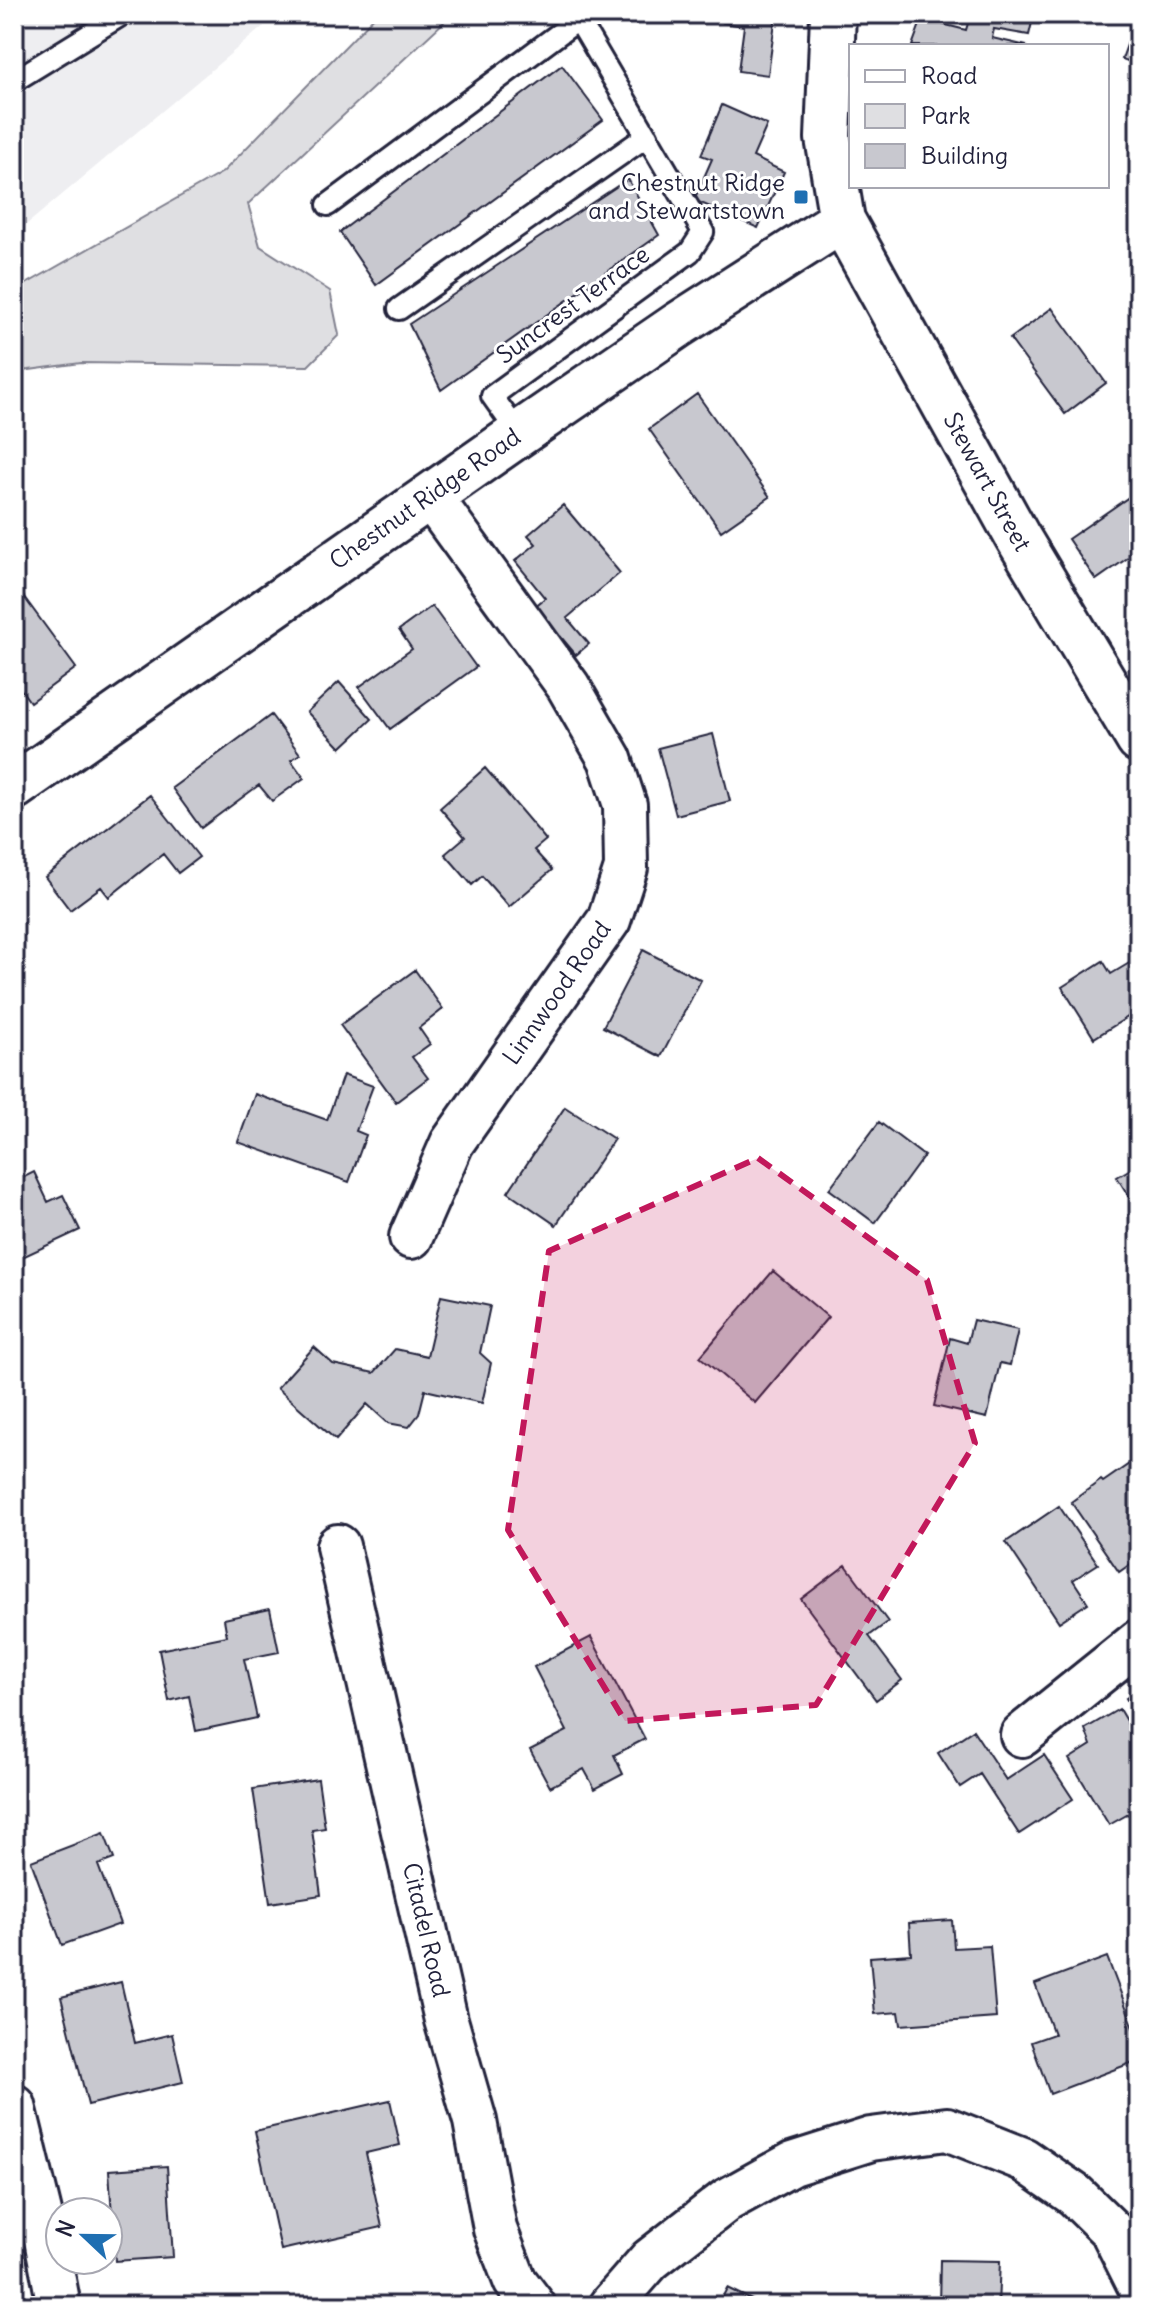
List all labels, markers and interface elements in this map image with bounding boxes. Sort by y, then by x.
legend [849,44,1109,188]
text: Road [921,60,977,90]
text: Park [921,100,971,130]
text: Building [921,140,1008,170]
place label: Chestnut Ridge and Stewartstown [588,167,785,225]
marker: Chestnut Ridge and Stewartstown [792,188,810,206]
street label: Suncrest Terrace [490,239,655,370]
street label: Stewart Street [937,407,1038,556]
street label: Chestnut Ridge Road [323,421,526,575]
street label: Linnwood Road [496,915,617,1070]
street label: Citadel Road [397,1860,457,2000]
north arrow [44,2196,124,2276]
text: N [50,2216,81,2241]

